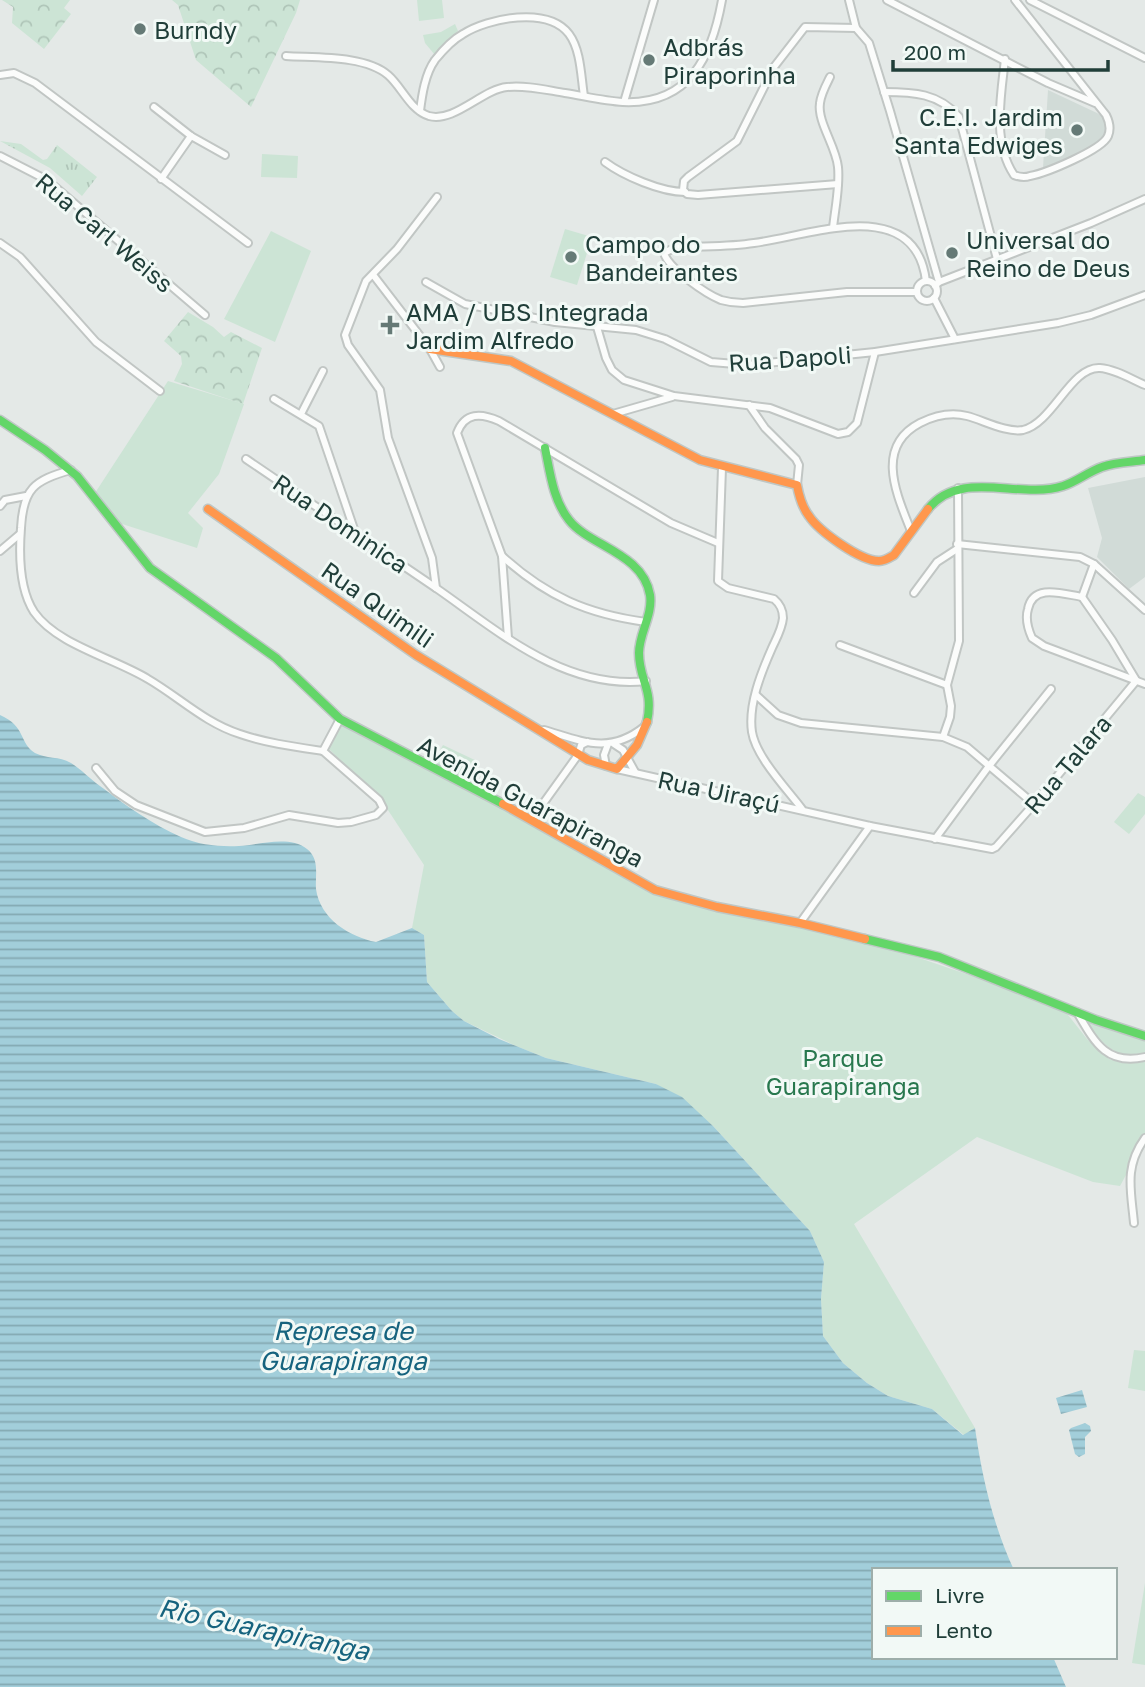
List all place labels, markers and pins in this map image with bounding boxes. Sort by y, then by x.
place label: Burndy [154,15,237,44]
marker: Burndy [132,21,148,37]
place label: Adbrás Piraporinha [663,32,796,89]
marker: Adbrás Piraporinha [641,52,657,68]
place label: C.E.I. Jardim Santa Edwiges [894,102,1063,159]
marker: C.E.I. Jardim Santa Edwiges [1069,122,1085,138]
place label: Universal do Reino de Deus [966,225,1130,282]
place label: Campo do Bandeirantes [585,229,738,286]
marker: Universal do Reino de Deus [944,245,960,261]
marker: Campo do Bandeirantes [563,249,579,265]
place label: AMA / UBS Integrada Jardim Alfredo [406,297,649,354]
marker: AMA / UBS Integrada Jardim Alfredo [380,315,400,335]

